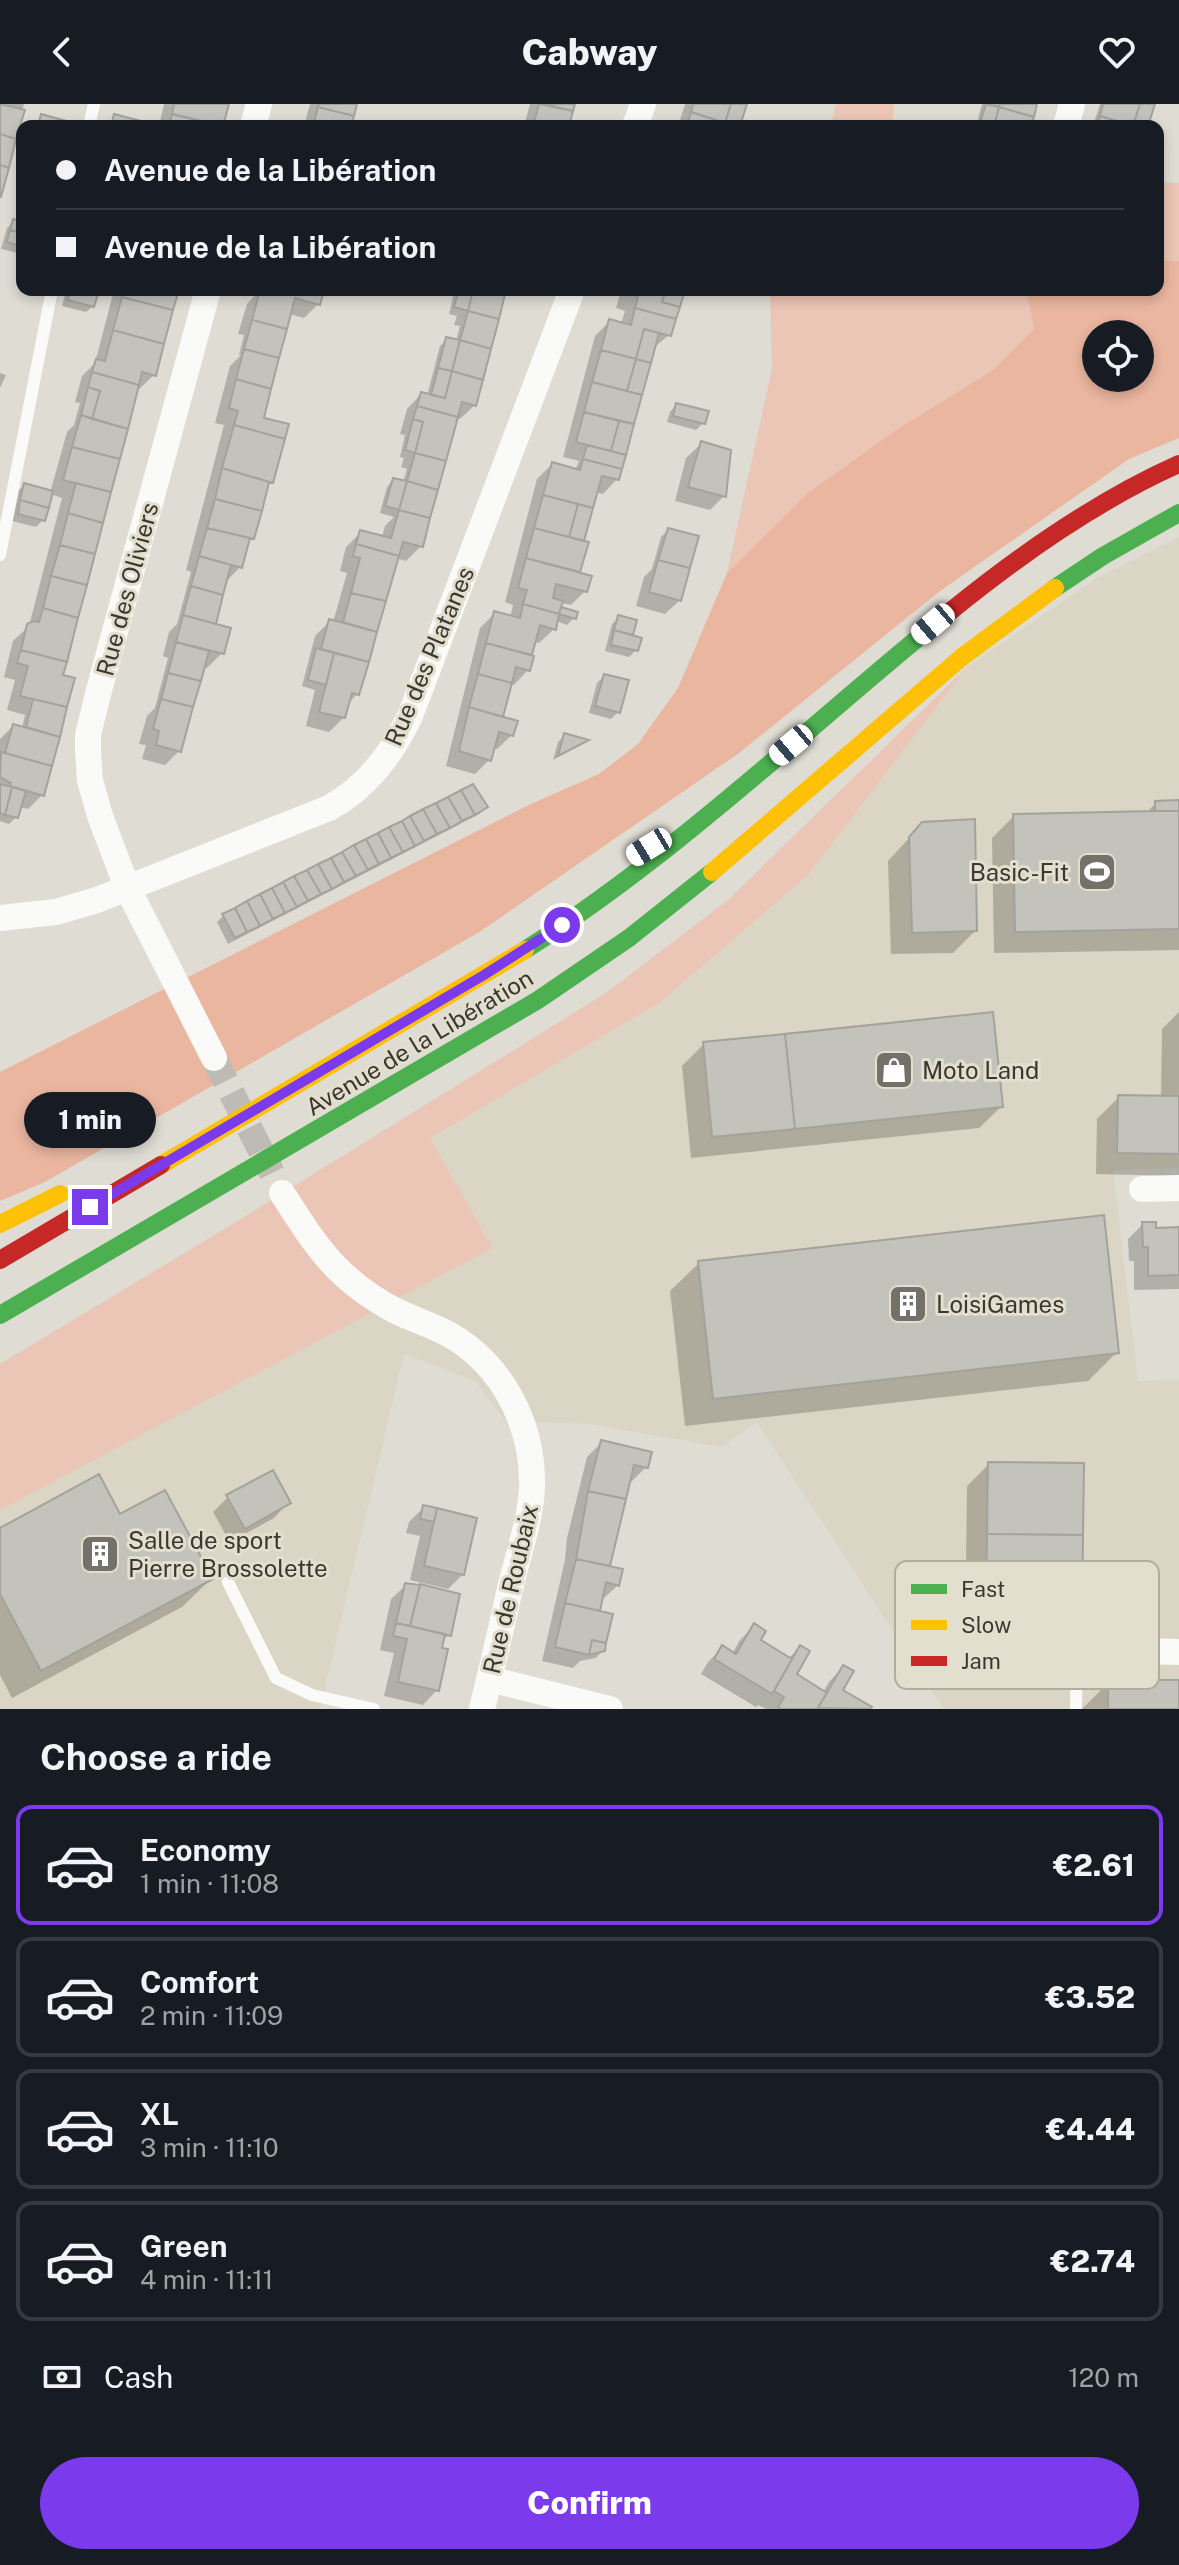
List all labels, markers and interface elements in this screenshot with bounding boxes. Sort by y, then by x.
icon: back [40,30,84,74]
icon: heart [1095,30,1139,74]
text: Cabway [521,31,658,73]
text: Avenue de la Libération [104,152,436,188]
text: Avenue de la Libération [104,229,436,265]
map controls [1082,320,1154,392]
button: locate [1082,320,1154,392]
street label: Rue des Oliviers [90,499,164,679]
street label: Rue des Platanes [379,562,479,750]
car [907,599,959,649]
car [765,720,817,770]
car [622,824,676,870]
sports icon: Basic-Fit [1076,851,1118,893]
place label: Basic-Fit [970,858,1069,886]
route start [544,907,580,943]
street label: Avenue de la Libération [300,963,538,1121]
shop icon: Moto Land [873,1049,915,1091]
place label: Moto Land [922,1056,1039,1084]
callout: 1 min [24,1091,156,1147]
text: 1 min [58,1104,122,1135]
route end [72,1189,108,1225]
building icon: LoisiGames [887,1283,929,1325]
place label: LoisiGames [936,1290,1064,1318]
street label: Rue de Roubaix [477,1502,543,1676]
place label: Salle de sport Pierre Brossolette [128,1526,328,1582]
building icon: Salle de sport Pierre Brossolette [79,1533,121,1575]
legend [895,1561,1159,1689]
text: Fast [961,1576,1005,1602]
text: Slow [961,1612,1011,1638]
text: Jam [961,1648,1001,1674]
text: Choose a ride [40,1736,272,1778]
icon: car [44,1829,116,1901]
text: Economy [140,1832,271,1868]
text: €2.61 [1053,1847,1135,1883]
text: 1 min · 11:08 [140,1868,279,1899]
icon: car [44,1961,116,2033]
text: Comfort [140,1964,259,2000]
text: €3.52 [1045,1979,1135,2015]
text: 2 min · 11:09 [140,2000,283,2031]
icon: car [44,2093,116,2165]
text: XL [140,2096,179,2132]
text: €4.44 [1046,2111,1135,2147]
text: 3 min · 11:10 [140,2132,279,2163]
icon: car [44,2225,116,2297]
text: Green [140,2228,227,2264]
text: €2.74 [1050,2243,1135,2279]
text: 4 min · 11:11 [140,2264,273,2295]
icon: cash [40,2355,84,2399]
text: Cash [104,2359,173,2395]
text: 120 m [1068,2362,1139,2393]
button: Confirm [40,2457,1139,2549]

